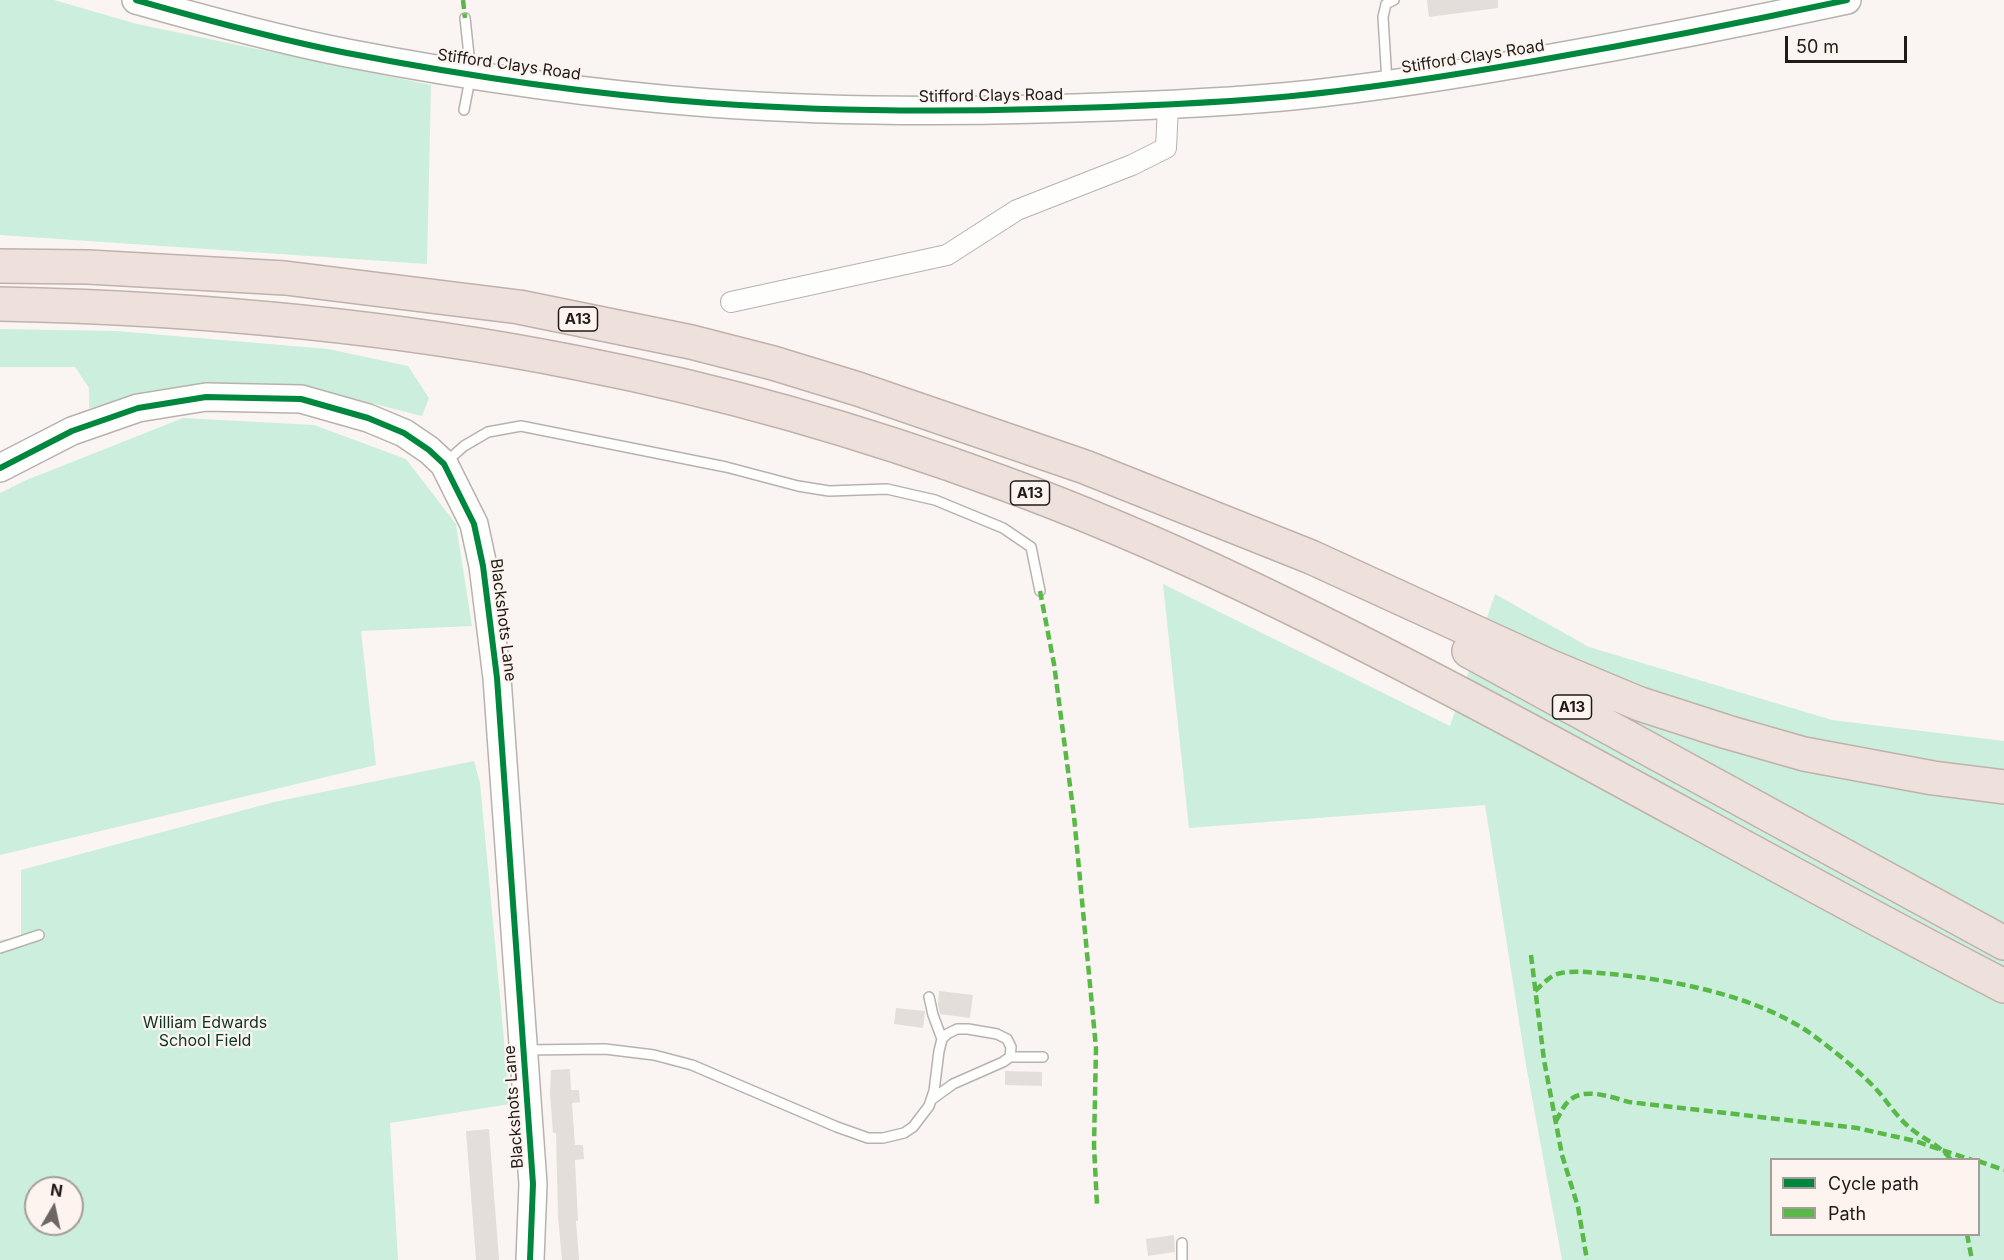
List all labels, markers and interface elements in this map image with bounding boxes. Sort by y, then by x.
scale bar [1788,24,1910,62]
street label: Stifford Clays Road [1400,36,1546,78]
text: 50 m [1796,36,1839,57]
street label: Stifford Clays Road [436,45,582,85]
street label: Stifford Clays Road [919,85,1063,107]
road number: A13 [558,307,598,331]
road number: A13 [1010,481,1050,505]
street label: Blackshots Lane [486,557,520,683]
road number: A13 [1552,695,1592,719]
park label: William Edwards School Field [143,1013,267,1051]
street label: Blackshots Lane [500,1045,528,1169]
legend [1770,1158,1980,1236]
text: Cycle path [1828,1173,1919,1194]
north arrow [24,1176,84,1236]
text: N [49,1179,64,1201]
text: Path [1828,1203,1866,1224]

